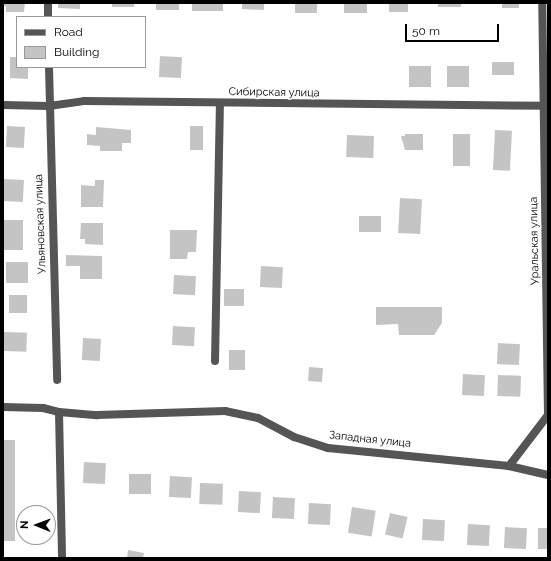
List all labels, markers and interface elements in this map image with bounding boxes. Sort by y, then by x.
legend [16,16,146,68]
scale bar [407,16,501,42]
text: 50 m [412,24,440,38]
text: Road [54,25,83,39]
text: Building [54,45,100,59]
street label: Сибирская улица [228,86,320,100]
street label: Ульяновская улица [33,174,49,274]
street label: Уральская улица [528,197,542,285]
street label: Западная улица [328,429,412,451]
north arrow [16,505,56,545]
text: N [18,520,31,529]

